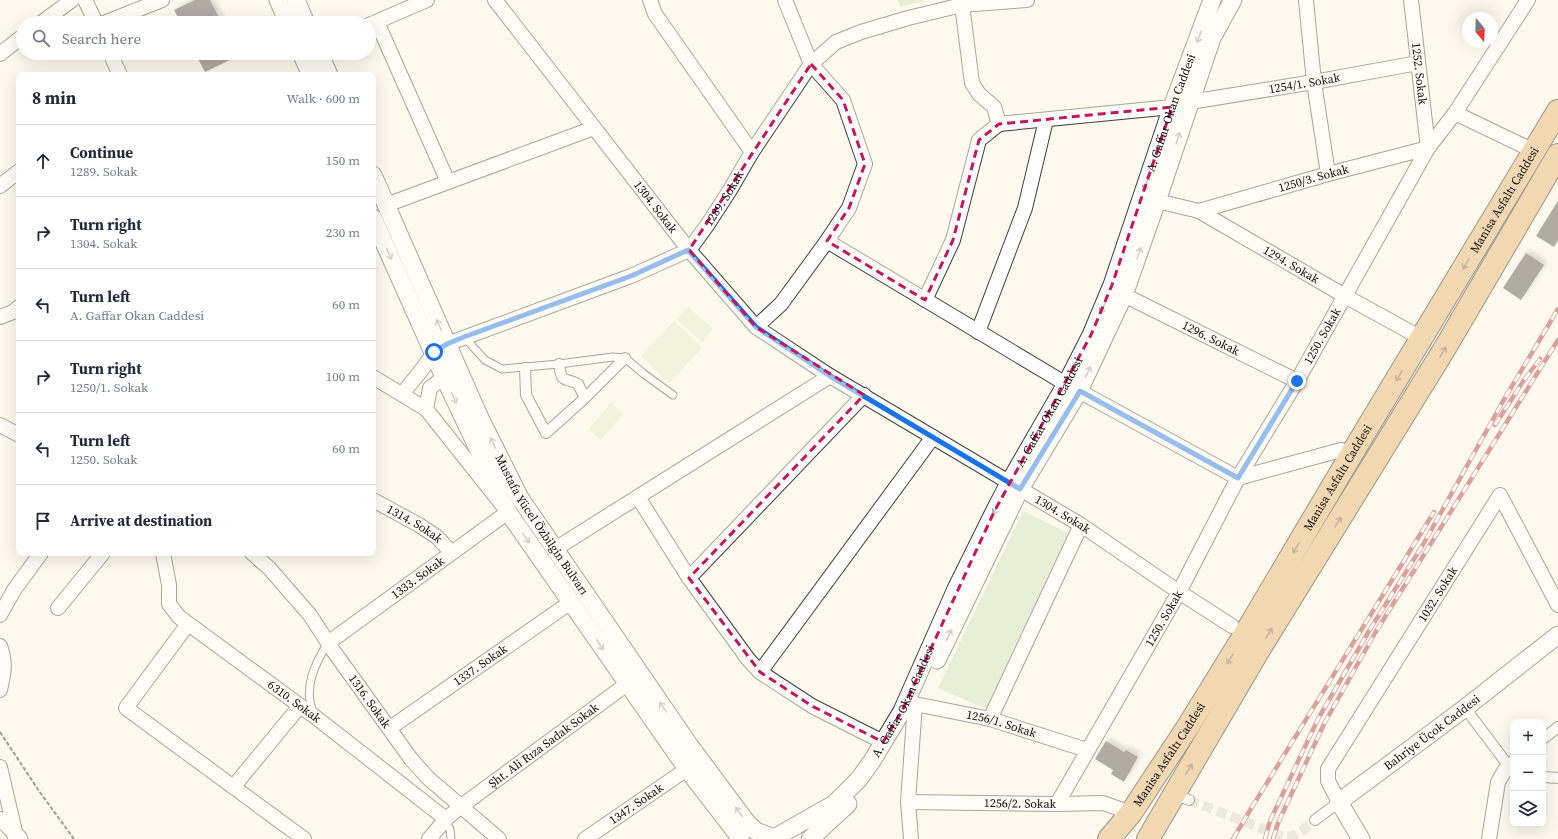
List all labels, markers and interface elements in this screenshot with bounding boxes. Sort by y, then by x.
north arrow [1462,12,1498,48]
search box [16,16,376,60]
icon: search [30,27,52,49]
text: Search here [62,28,141,49]
one-way arrow [1194,30,1202,42]
street label: 1252. Sokak [1408,42,1431,106]
street label: A. Gaffar Okan Caddesi [1143,51,1199,174]
street label: 1254/1. Sokak [1268,69,1342,97]
text: 8 min [32,86,76,110]
text: Walk · 600 m [287,90,360,107]
one-way arrow [1175,131,1182,144]
text: Continue [70,142,133,163]
street label: Manisa Asfaltı Caddesi [1466,144,1543,256]
icon: ahead [32,150,54,172]
text: 150 m [326,152,360,169]
street label: 1250/3. Sokak [1276,161,1351,196]
text: 1289. Sokak [70,163,137,180]
street label: 1289. Sokak [701,168,748,229]
street label: 1304. Sokak [630,177,681,237]
one-way arrow [1141,179,1149,191]
text: Turn right [70,214,142,235]
icon: right [32,222,54,244]
text: 230 m [326,224,360,241]
text: 1304. Sokak [70,235,137,252]
street label: 1294. Sokak [1260,242,1323,288]
one-way arrow [386,247,393,259]
one-way arrow [1135,247,1143,259]
one-way arrow [1461,258,1469,270]
text: Turn left [70,286,130,307]
icon: left [32,294,54,316]
text: 60 m [332,296,360,313]
one-way arrow [1098,302,1106,314]
street label: 1250. Sokak [1300,305,1345,367]
text: A. Gaffar Okan Caddesi [70,307,204,324]
street label: 1296. Sokak [1179,317,1243,359]
one-way arrow [435,319,442,331]
route start [425,343,443,361]
one-way arrow [1439,346,1447,358]
street label: A. Gaffar Okan Caddesi [1012,354,1087,470]
text: Turn right [70,358,142,379]
icon: right [32,366,54,388]
one-way arrow [1085,367,1092,379]
text: 100 m [326,368,360,385]
one-way arrow [1394,370,1402,382]
route end [1288,372,1306,390]
text: 1250/1. Sokak [70,379,148,396]
one-way arrow [451,391,458,403]
street label: Manisa Asfaltı Caddesi [1300,421,1376,534]
text: Turn left [70,430,130,451]
one-way arrow [488,437,496,449]
icon: left [32,438,54,460]
text: 60 m [332,440,360,457]
text: 1250. Sokak [70,451,137,468]
street label: Mustafa Yücel Özbilgin Bulvarı [491,452,592,598]
street label: 1304. Sokak [1032,491,1094,537]
street label: 1314. Sokak [384,501,447,547]
one-way arrow [991,503,999,515]
icon: arrive [32,510,54,532]
text: Arrive at destination [70,510,212,531]
one-way arrow [1334,516,1342,528]
one-way arrow [522,532,530,543]
one-way arrow [1292,542,1300,554]
street label: 1333. Sokak [388,553,448,602]
street label: 1032. Sokak [1414,563,1461,625]
street label: 1250. Sokak [1141,587,1186,650]
one-way arrow [1266,627,1274,639]
one-way arrow [946,630,953,642]
one-way arrow [596,639,604,650]
street label: 1337. Sokak [450,641,511,690]
street label: A. Gaffar Okan Caddesi [868,642,938,760]
one-way arrow [1225,653,1233,665]
street label: 1316. Sokak [345,671,395,732]
street label: 6310. Sokak [264,677,325,727]
street label: Bahriye Üçok Caddesi [1380,691,1484,774]
street label: Şht. Ali Rıza Sadak Sokak [485,699,602,792]
street label: Manisa Asfaltı Caddesi [1129,699,1209,810]
one-way arrow [659,702,667,713]
street label: 1256/1. Sokak [965,706,1039,741]
map controls [1510,719,1546,827]
button: + [1510,719,1546,755]
button: − [1510,755,1546,791]
one-way arrow [1185,763,1193,775]
street label: 1347. Sokak [606,779,667,828]
button: layers [1510,791,1546,827]
street label: 1256/2. Sokak [984,795,1057,812]
one-way arrow [735,807,744,818]

